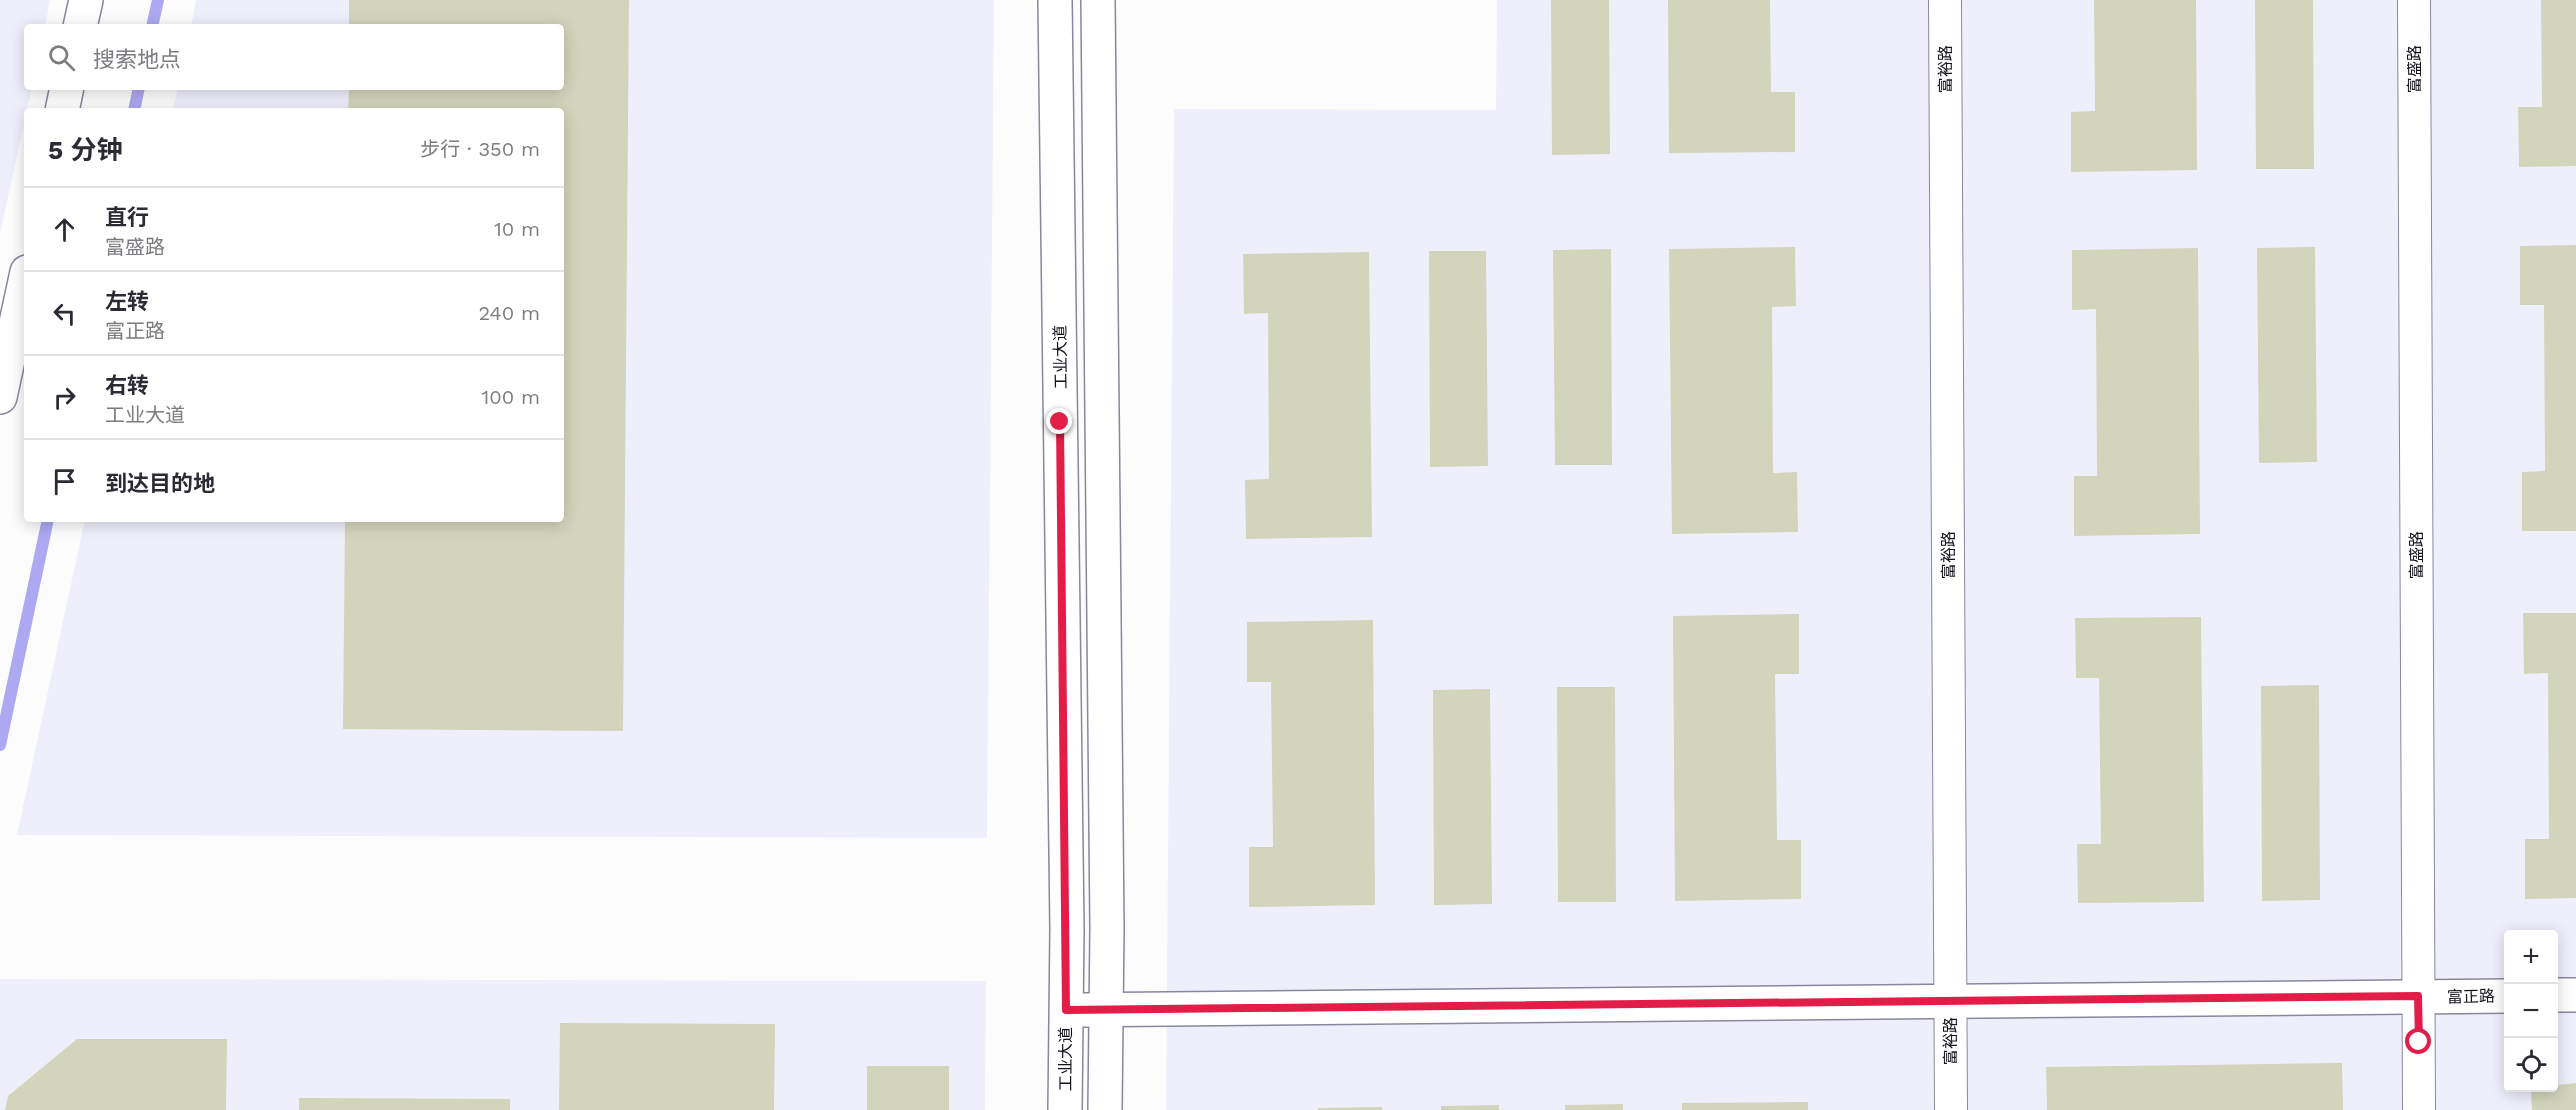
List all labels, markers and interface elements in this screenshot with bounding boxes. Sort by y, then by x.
search box [24,24,564,90]
icon: search [45,41,78,74]
street label: 富裕路 [1936,45,1955,93]
street label: 富盛路 [2405,45,2424,93]
text: 搜索地点 [93,47,181,72]
text: 5 分钟 [48,135,123,165]
text: 步行 · 350 m [420,137,540,161]
text: 直行 [105,205,149,230]
icon: ahead [48,213,81,246]
text: 10 m [494,217,540,241]
text: 富盛路 [105,235,165,259]
text: 左转 [105,289,149,314]
icon: left [48,297,81,330]
text: 240 m [478,301,540,325]
text: 富正路 [105,319,165,343]
street label: 工业大道 [1050,325,1071,389]
text: 右转 [105,373,149,398]
icon: right [48,381,81,414]
text: 100 m [481,385,540,409]
text: 工业大道 [105,403,185,427]
route end [1046,408,1072,434]
icon: arrive [48,465,81,498]
text: 到达目的地 [105,471,215,496]
street label: 富裕路 [1939,531,1958,579]
street label: 富盛路 [2407,531,2426,579]
map controls [2504,930,2558,1092]
button: + [2504,930,2558,984]
button: − [2504,984,2558,1038]
street label: 富正路 [2447,987,2495,1006]
street label: 富裕路 [1941,1017,1960,1065]
street label: 工业大道 [1056,1027,1075,1091]
route start [2405,1028,2431,1054]
button: locate [2504,1038,2558,1092]

